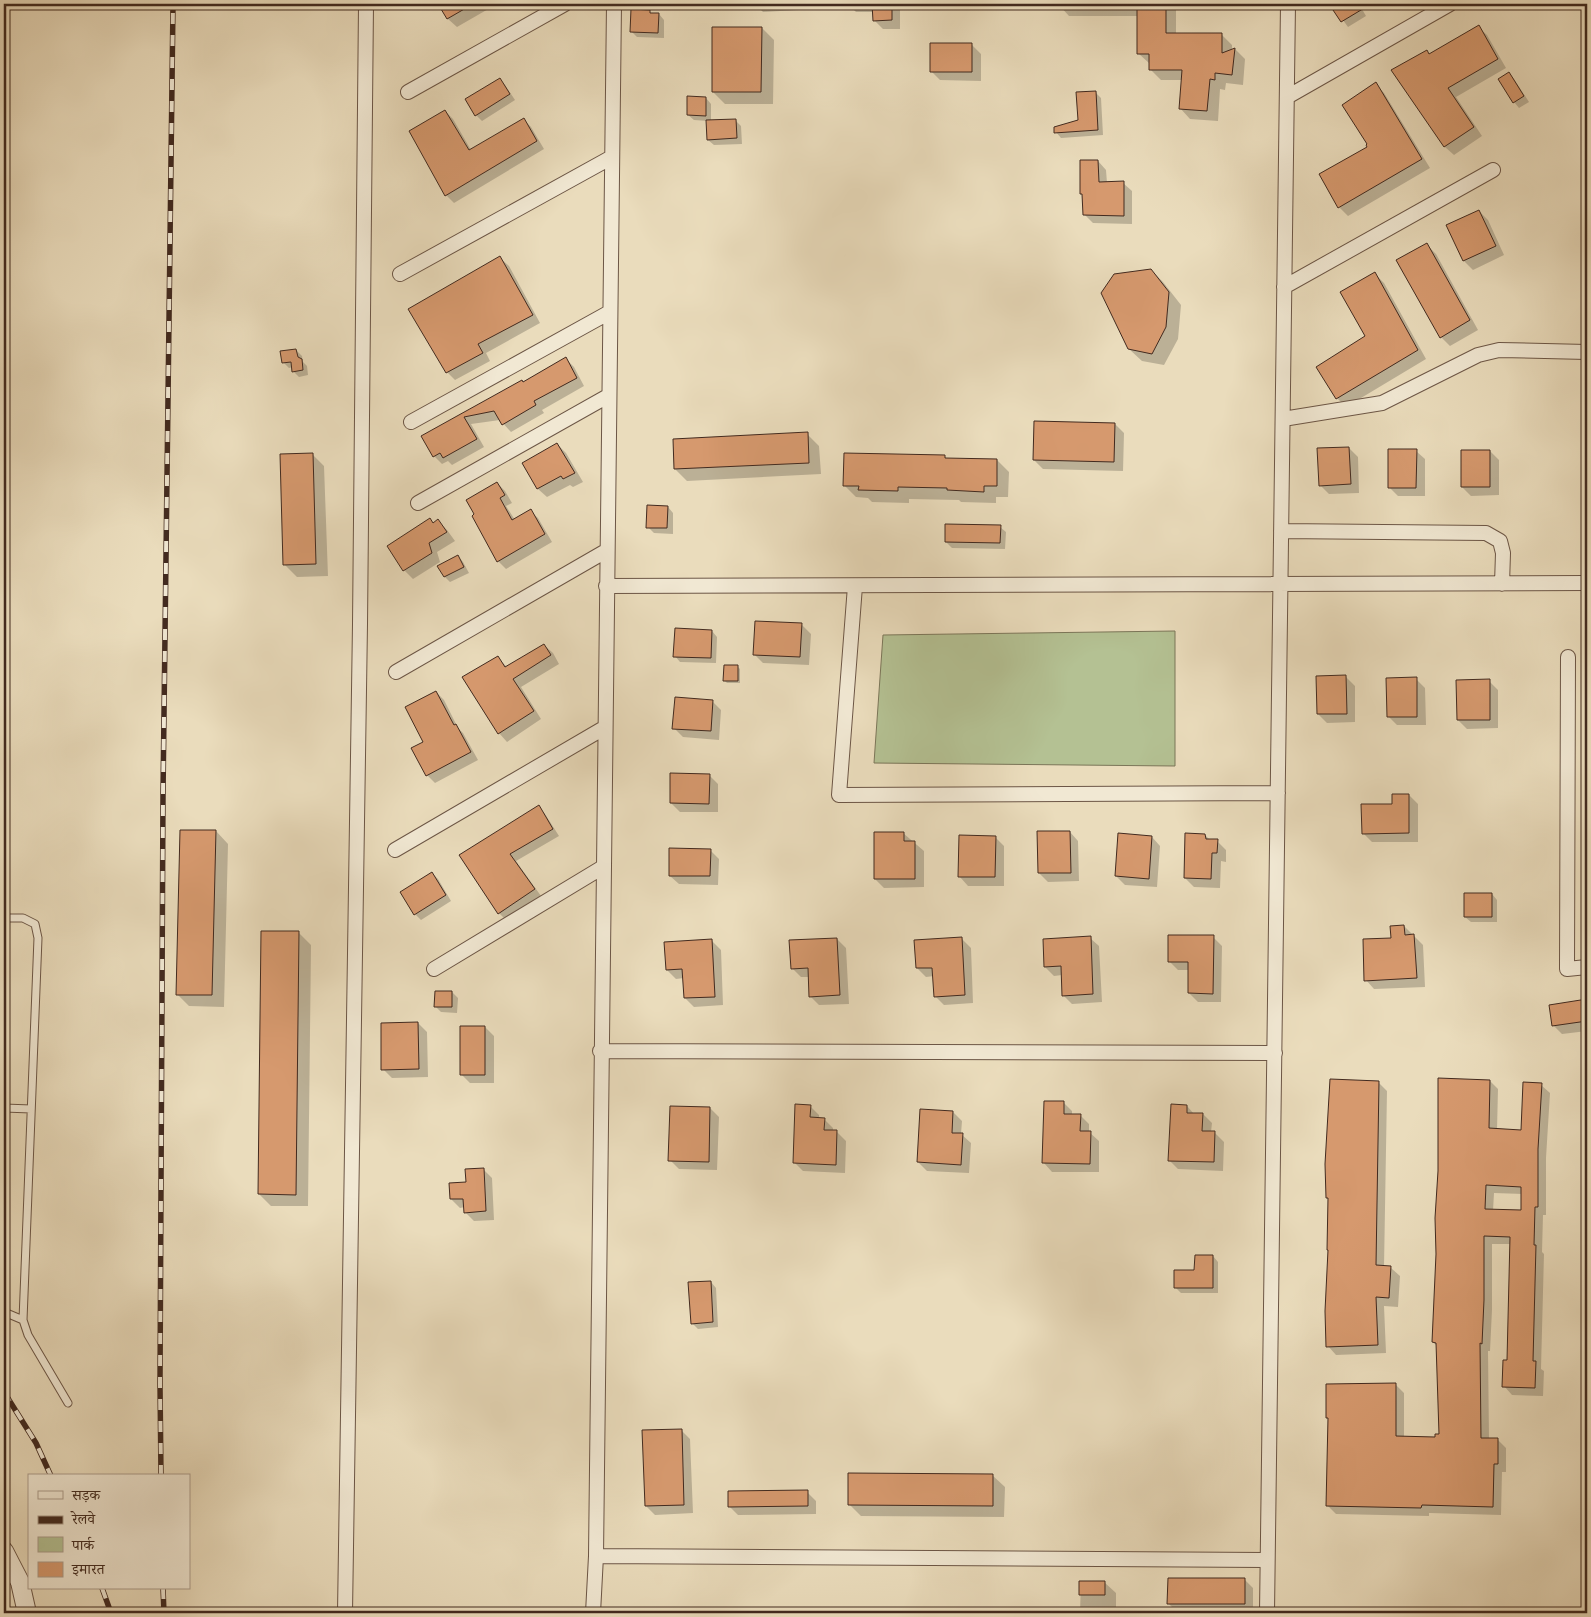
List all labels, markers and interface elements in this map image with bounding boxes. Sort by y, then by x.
legend [28,1474,190,1590]
text: सड़क [71,1486,101,1504]
text: रेलवे [70,1510,96,1528]
text: पार्क [71,1536,95,1554]
text: इमारत [71,1560,106,1578]

